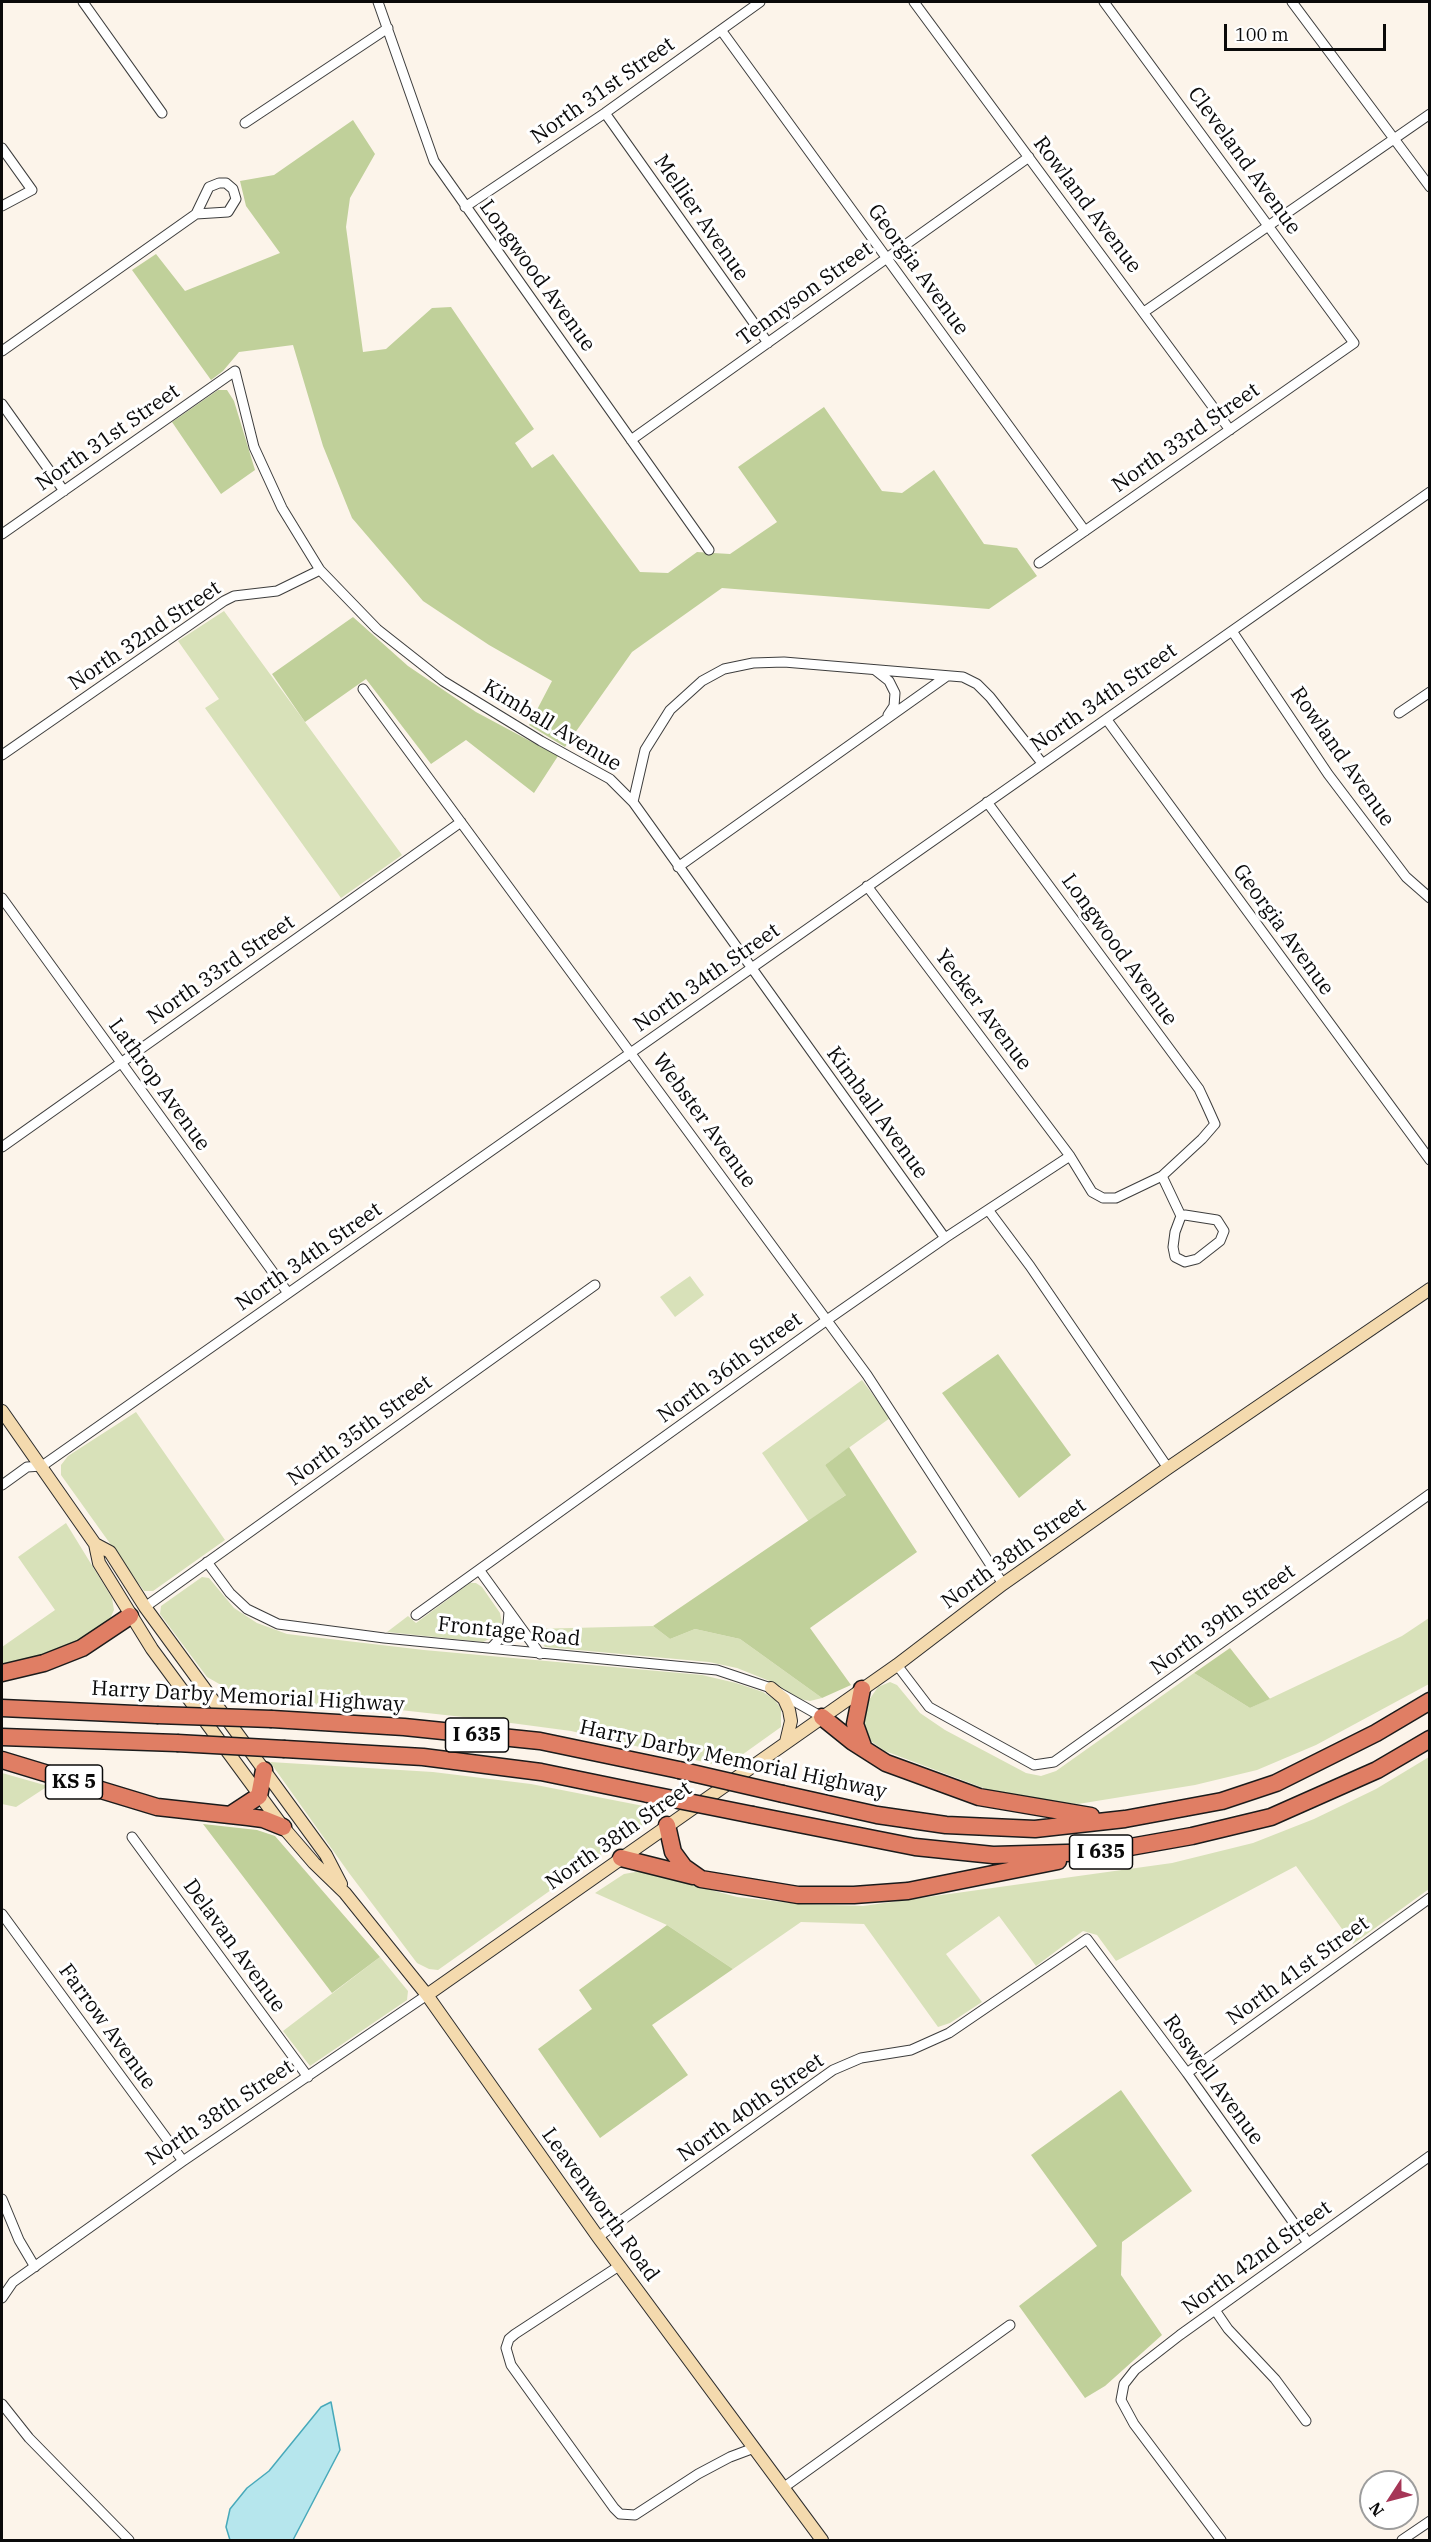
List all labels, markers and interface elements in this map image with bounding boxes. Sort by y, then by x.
scale bar [1227,12,1389,50]
text: 100 m [1235,23,1289,46]
street label: North 31st Street [526,32,680,150]
street label: Cleveland Avenue [1182,82,1306,240]
street label: Rowland Avenue [1027,132,1147,278]
street label: Mellier Avenue [648,150,754,286]
street label: Longwood Avenue [474,195,600,357]
street label: Georgia Avenue [862,200,974,340]
street label: Tennyson Street [732,236,878,352]
street label: North 33rd Street [1107,378,1265,498]
street label: North 31st Street [31,379,185,497]
street label: North 32nd Street [64,576,226,696]
street label: North 34th Street [1026,638,1182,758]
street label: Kimball Avenue [478,675,626,777]
street label: Rowland Avenue [1285,682,1399,832]
street label: Georgia Avenue [1227,860,1339,1000]
street label: Longwood Avenue [1056,869,1182,1031]
street label: North 33rd Street [142,910,300,1030]
street label: North 34th Street [629,918,785,1038]
street label: Yecker Avenue [929,944,1037,1076]
street label: Lathrop Avenue [103,1014,215,1156]
street label: Kimball Avenue [821,1042,933,1184]
street label: Webster Avenue [647,1049,761,1193]
street label: North 34th Street [231,1197,387,1317]
street label: North 36th Street [653,1307,807,1429]
street label: North 35th Street [283,1370,437,1492]
street label: North 38th Street [937,1493,1091,1615]
street label: North 39th Street [1146,1559,1300,1681]
street label: Frontage Road [436,1612,582,1652]
street label: Harry Darby Memorial Highway [91,1676,405,1718]
street label: Harry Darby Memorial Highway [577,1715,889,1805]
road number: I 635 [446,1718,508,1752]
road number: KS 5 [46,1765,103,1799]
street label: North 38th Street [541,1776,697,1896]
road number: I 635 [1070,1835,1132,1869]
street label: Delavan Avenue [177,1875,291,2017]
street label: North 41st Street [1222,1911,1374,2031]
street label: Farrow Avenue [53,1959,161,2095]
street label: Roswell Avenue [1157,2010,1269,2150]
street label: North 40th Street [673,2048,829,2168]
street label: North 38th Street [141,2054,299,2172]
street label: Leavenworth Road [536,2123,664,2287]
street label: North 42nd Street [1177,2195,1337,2321]
north arrow [1359,2470,1419,2530]
text: N [1364,2498,1388,2520]

